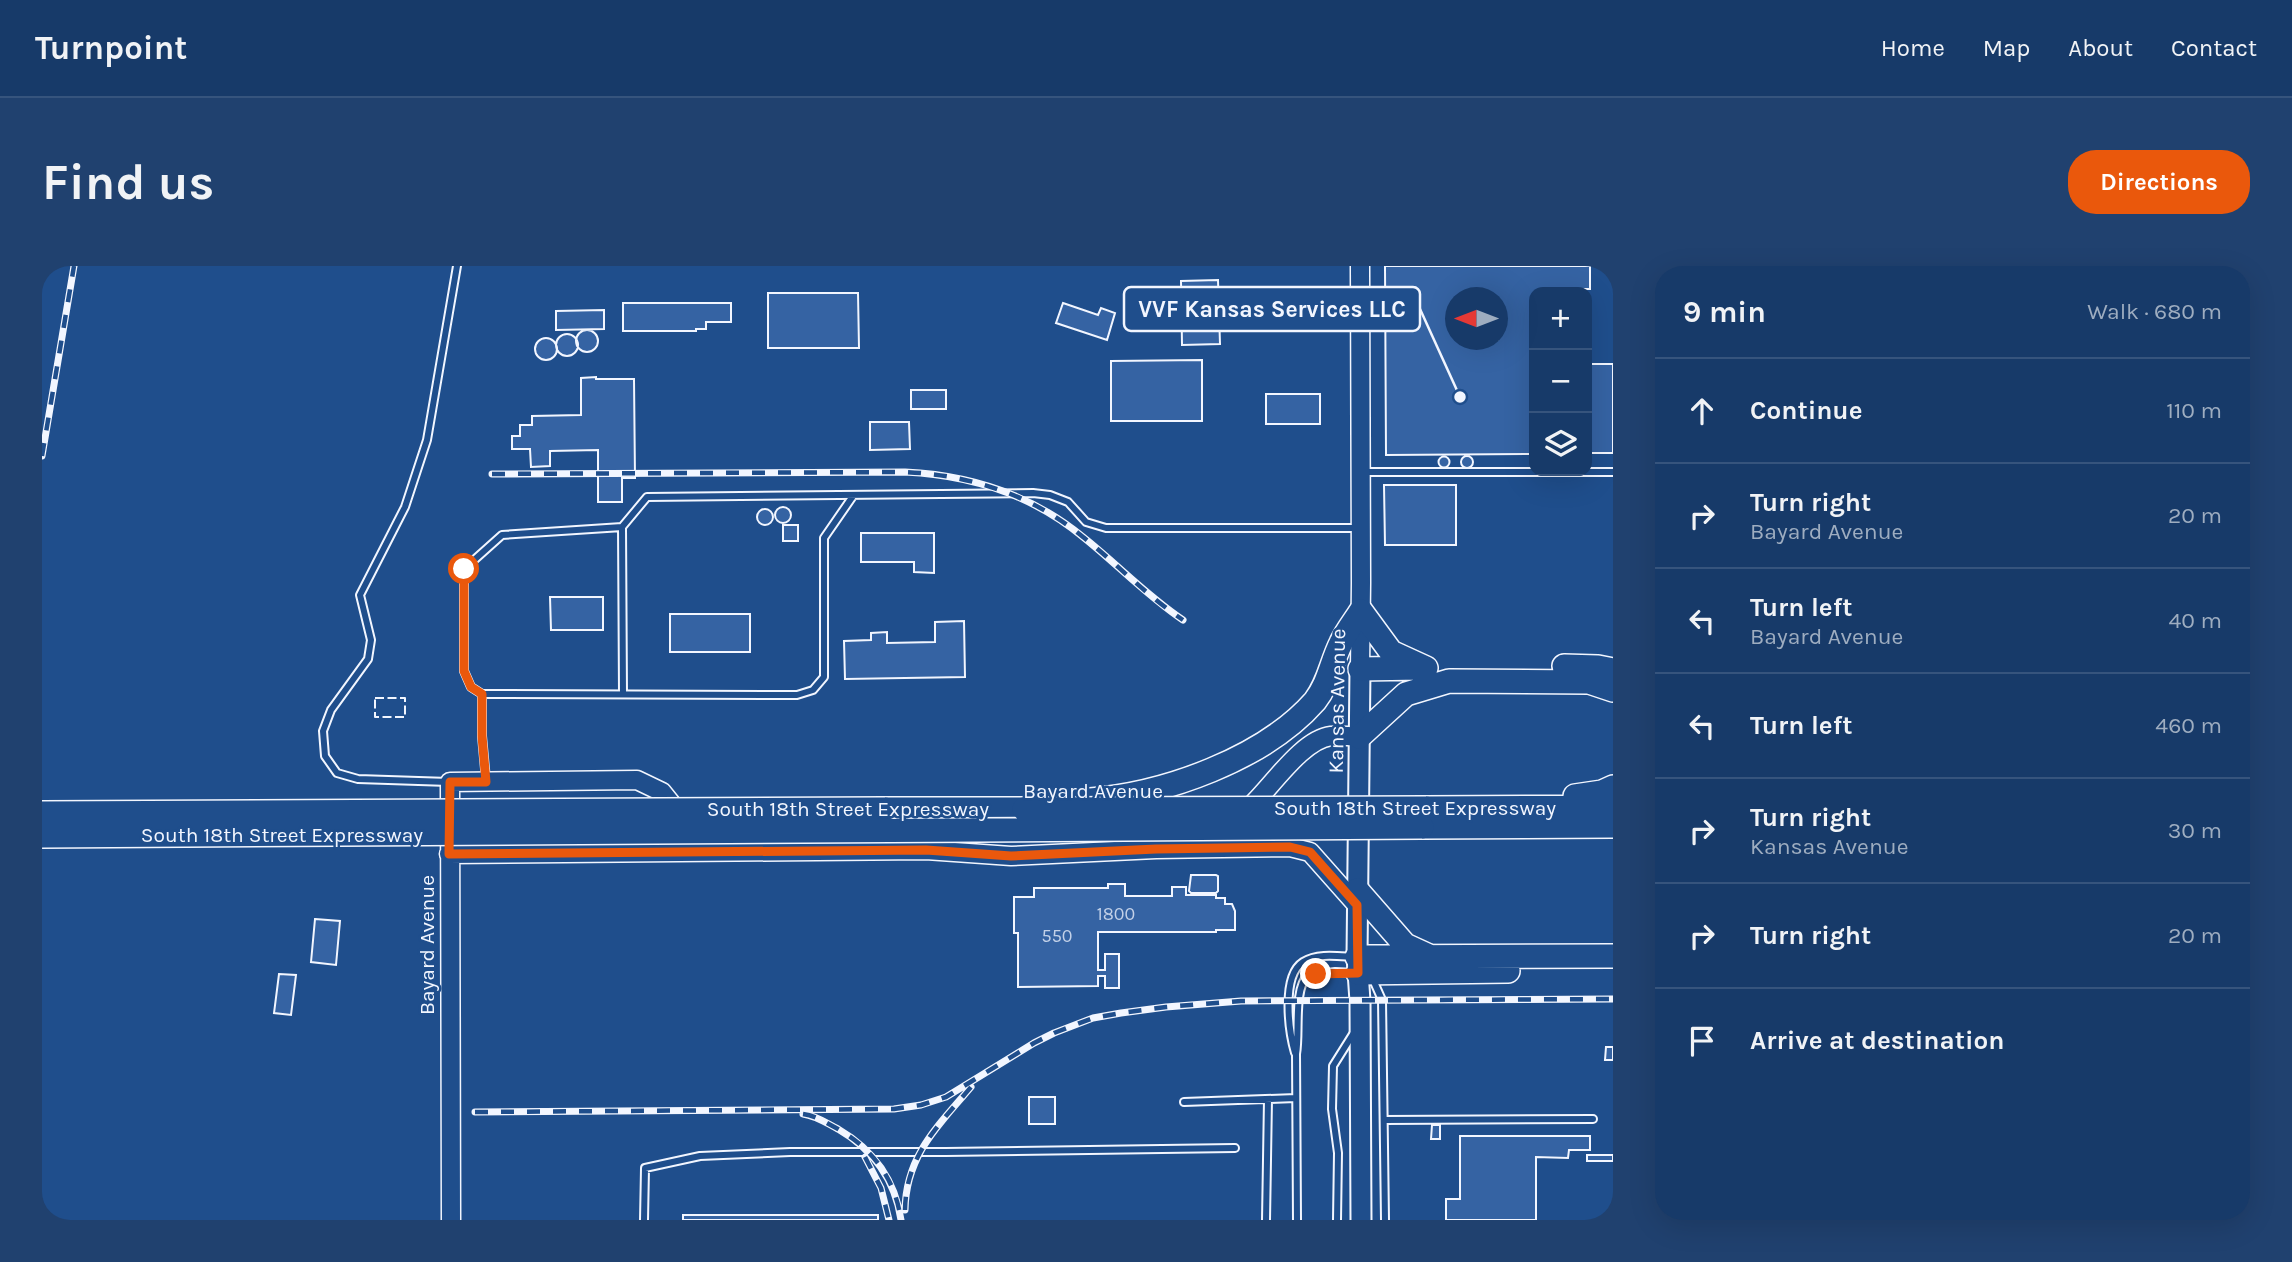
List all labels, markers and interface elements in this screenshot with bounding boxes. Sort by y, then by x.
text: Turnpoint [35,29,187,67]
text: Home [1881,34,1945,62]
text: Map [1983,34,2030,62]
text: About [2068,34,2133,62]
text: Contact [2171,34,2257,62]
button: Directions [2068,150,2250,214]
text: Find us [42,154,214,211]
callout: VVF Kansas Services LLC [1124,287,1420,331]
north arrow [1445,287,1508,350]
map controls [1529,287,1592,476]
button: + [1529,287,1592,350]
text: 9 min [1683,294,1766,330]
text: VVF Kansas Services LLC [1138,296,1406,323]
text: Walk · 680 m [2087,298,2222,325]
button: − [1529,350,1592,413]
icon: ahead [1683,392,1721,430]
text: Continue [1750,395,1862,426]
text: 110 m [2166,397,2222,424]
button: layers [1529,413,1592,476]
text: Turn right [1750,487,1871,518]
icon: right [1683,497,1721,535]
text: 20 m [2168,502,2222,529]
text: Bayard Avenue [1750,518,1903,545]
route start [448,553,479,584]
text: Turn left [1750,592,1852,623]
icon: left [1683,602,1721,640]
text: 40 m [2169,607,2222,634]
text: Bayard Avenue [1750,623,1903,650]
street label: Kansas Avenue [1324,628,1350,774]
icon: left [1683,707,1721,745]
text: Turn left [1750,710,1852,741]
text: 460 m [2155,712,2222,739]
street label: Bayard Avenue [1023,779,1163,803]
street label: South 18th Street Expressway [1274,796,1556,820]
street label: South 18th Street Expressway [707,797,989,821]
text: Turn right [1750,802,1871,833]
icon: right [1683,812,1721,850]
text: 30 m [2168,817,2222,844]
street label: South 18th Street Expressway [141,823,423,847]
text: Kansas Avenue [1750,833,1909,860]
street label: Bayard Avenue [415,875,439,1015]
house number: 1800 [1097,903,1135,925]
icon: right [1683,917,1721,955]
text: Turn right [1750,920,1871,951]
text: 20 m [2168,922,2222,949]
house number: 550 [1041,925,1073,947]
route end [1300,958,1331,989]
icon: arrive [1683,1022,1721,1060]
text: Arrive at destination [1750,1025,2004,1056]

